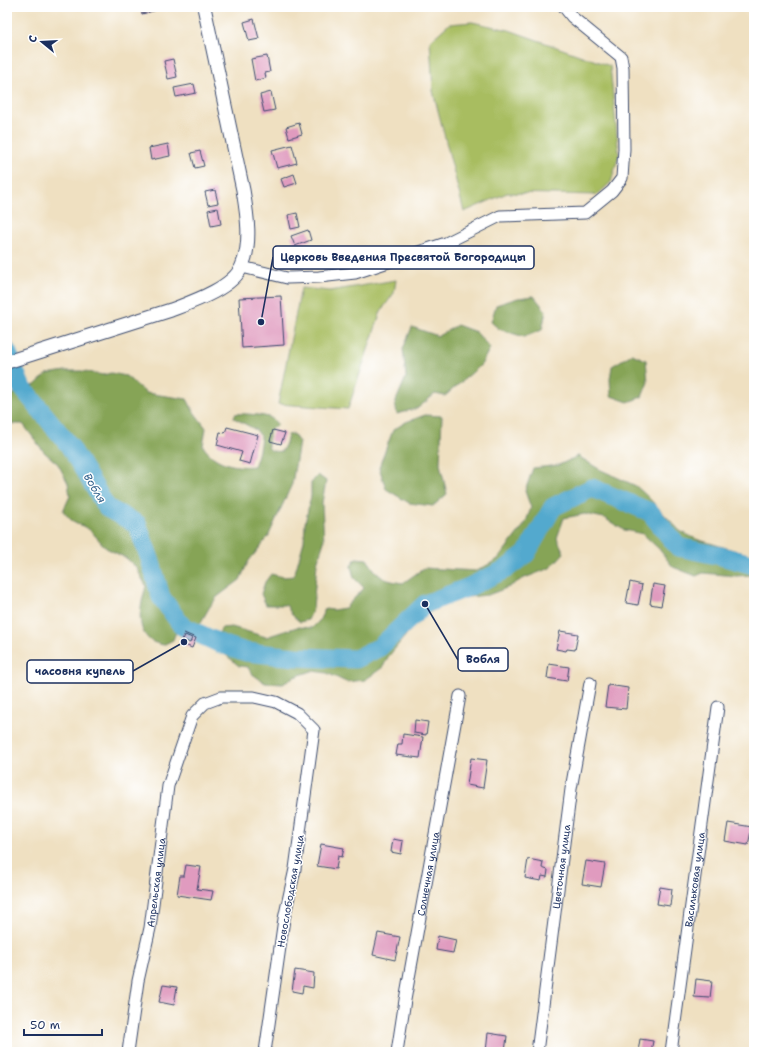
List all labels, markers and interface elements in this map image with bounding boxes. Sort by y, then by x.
north arrow [22,22,62,62]
text: С [25,33,41,45]
callout: Церковь Введения Пресвятой Богородицы [273,246,534,269]
text: Церковь Введения Пресвятой Богородицы [280,250,526,265]
water label: Вобля [80,471,109,506]
callout: Вобля [458,648,508,671]
text: Вобля [466,652,500,667]
callout: часовня купель [27,660,133,683]
text: часовня купель [35,664,125,679]
street label: Цветочная улица [550,823,573,910]
street label: Солнечная улица [414,830,442,917]
street label: Васильковая улица [682,831,708,928]
street label: Новослободская улица [274,833,307,949]
street label: Апрельская улица [144,836,168,928]
scale bar [24,1011,102,1037]
text: 50 m [30,1017,60,1033]

